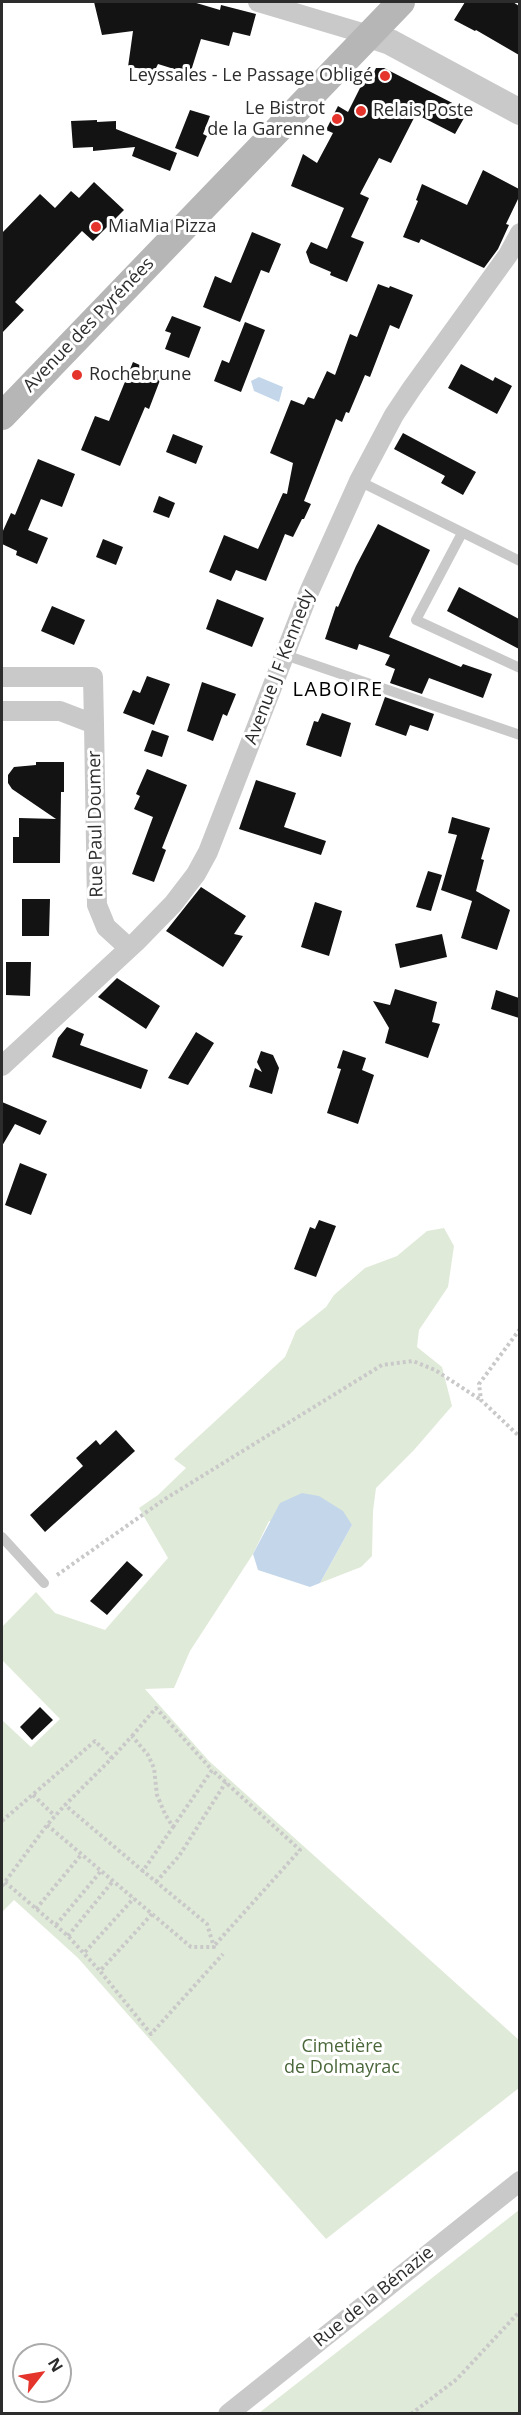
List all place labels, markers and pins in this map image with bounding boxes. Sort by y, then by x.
place label: Leyssales - Le Passage Obligé [128,65,373,87]
marker: Leyssales - Le Passage Obligé [378,69,392,83]
place label: Le Bistrot de la Garenne [207,98,325,140]
place label: Relais Poste [373,100,473,122]
marker: Relais Poste [354,104,368,118]
marker: Le Bistrot de la Garenne [330,112,344,126]
place label: MiaMia Pizza [108,216,216,238]
marker: MiaMia Pizza [89,220,103,234]
place label: Rochebrune [89,364,191,386]
marker: Rochebrune [70,368,84,382]

